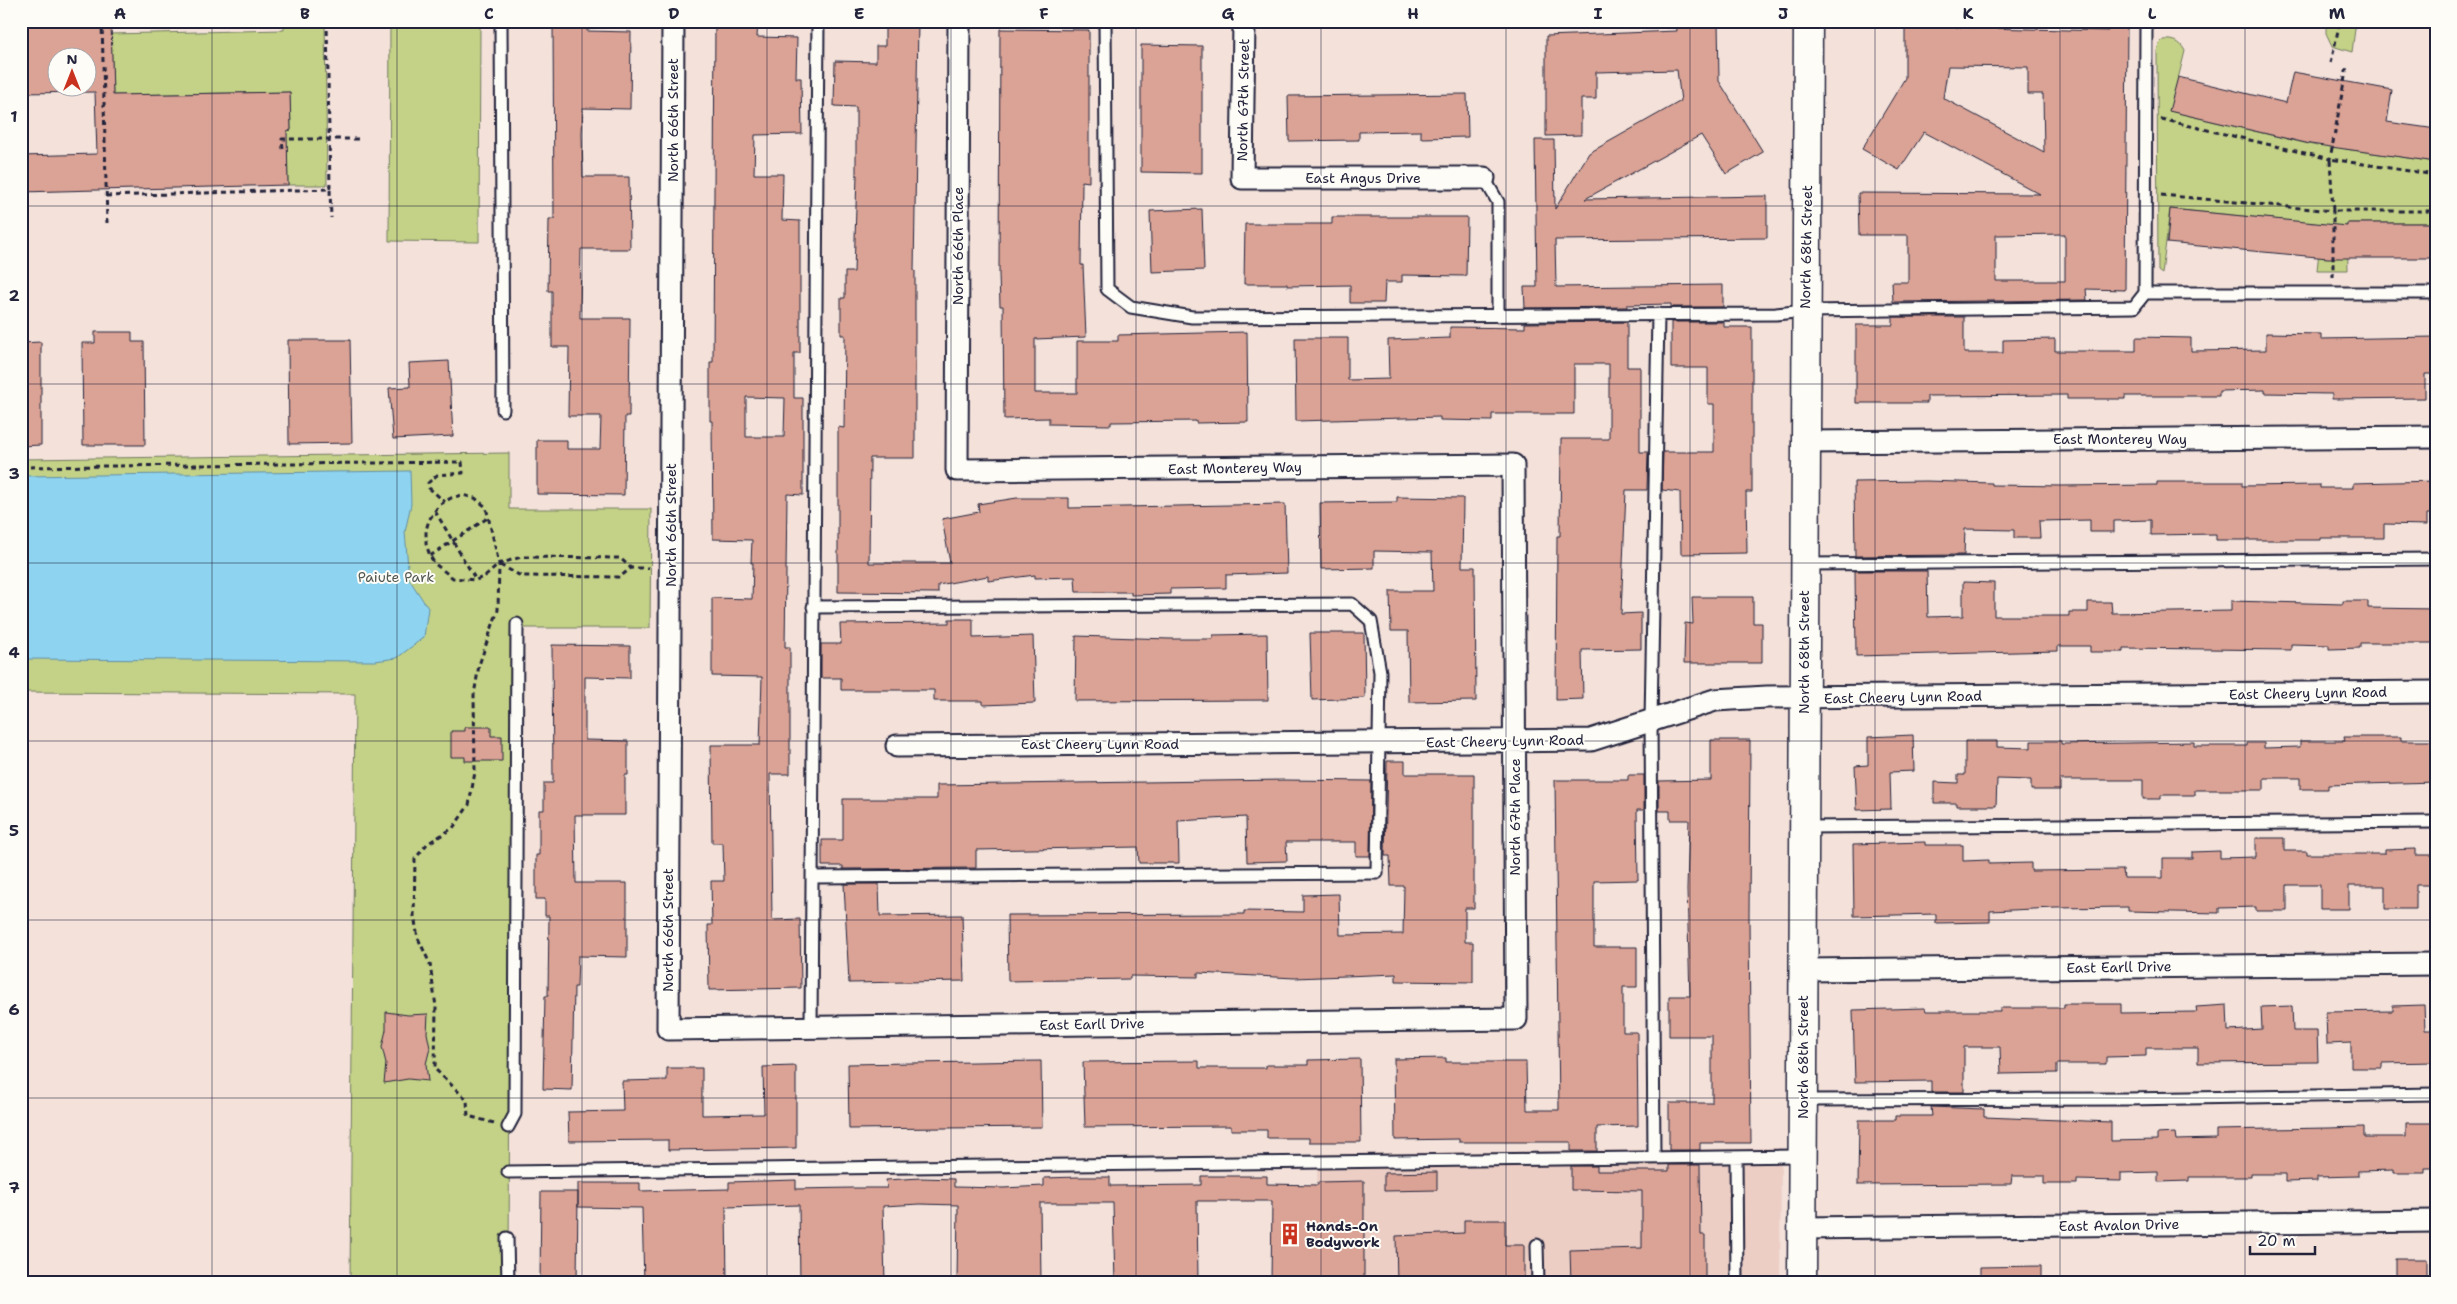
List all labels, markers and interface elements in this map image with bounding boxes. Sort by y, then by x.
text: A [114,3,126,24]
text: B [300,3,310,24]
text: C [484,3,494,24]
text: D [668,3,680,24]
text: E [854,3,864,24]
text: F [1039,3,1049,24]
text: G [1222,3,1235,24]
text: H [1407,3,1419,24]
text: I [1594,3,1603,24]
text: J [1778,3,1788,24]
text: K [1963,3,1974,24]
text: L [2148,3,2157,24]
text: M [2329,3,2346,24]
street label: North 67th Street [1233,38,1253,162]
north arrow [48,48,98,98]
text: N [66,50,78,68]
street label: North 66th Street [664,58,682,182]
text: 1 [10,106,18,127]
street label: East Angus Drive [1305,169,1421,187]
street label: North 68th Street [1796,185,1816,309]
street label: North 66th Place [949,187,967,305]
text: 2 [8,285,20,306]
street label: East Monterey Way [2053,430,2187,448]
street label: East Monterey Way [1168,458,1302,478]
text: 3 [8,463,20,484]
street label: North 66th Street [662,463,680,587]
park label: Paiute Park [358,568,434,586]
street label: North 68th Street [1795,590,1813,714]
text: 4 [8,642,20,663]
street label: East Cheery Lynn Road [2229,683,2387,703]
street label: East Cheery Lynn Road [1824,687,1982,707]
street label: East Cheery Lynn Road [1426,731,1584,751]
street label: East Cheery Lynn Road [1021,735,1179,753]
street label: North 67th Place [1506,758,1524,876]
text: 5 [9,820,19,841]
street label: North 66th Street [659,868,677,992]
street label: East Earll Drive [2066,957,2172,977]
street label: North 68th Street [1794,995,1812,1119]
text: 6 [8,999,20,1020]
street label: East Earll Drive [1039,1014,1145,1034]
text: 7 [8,1177,20,1198]
street label: East Avalon Drive [2059,1215,2180,1235]
place label: Hands-On Bodywork [1306,1217,1380,1251]
building icon: Hands-On Bodywork [1277,1221,1303,1247]
scale bar [2250,1224,2314,1256]
text: 20 m [2257,1231,2296,1251]

